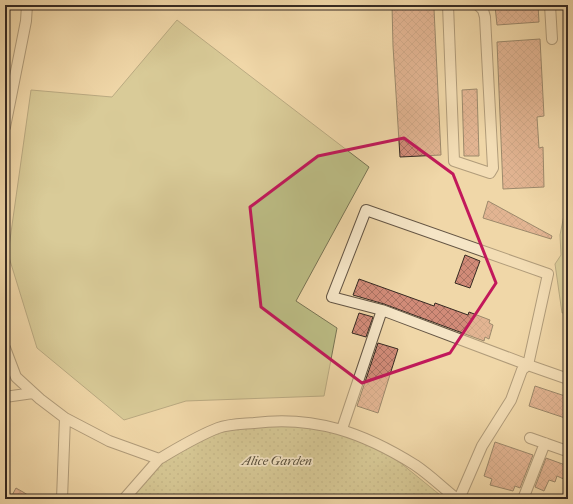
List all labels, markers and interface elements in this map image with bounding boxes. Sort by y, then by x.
park label: Alice Garden [240,453,312,468]

